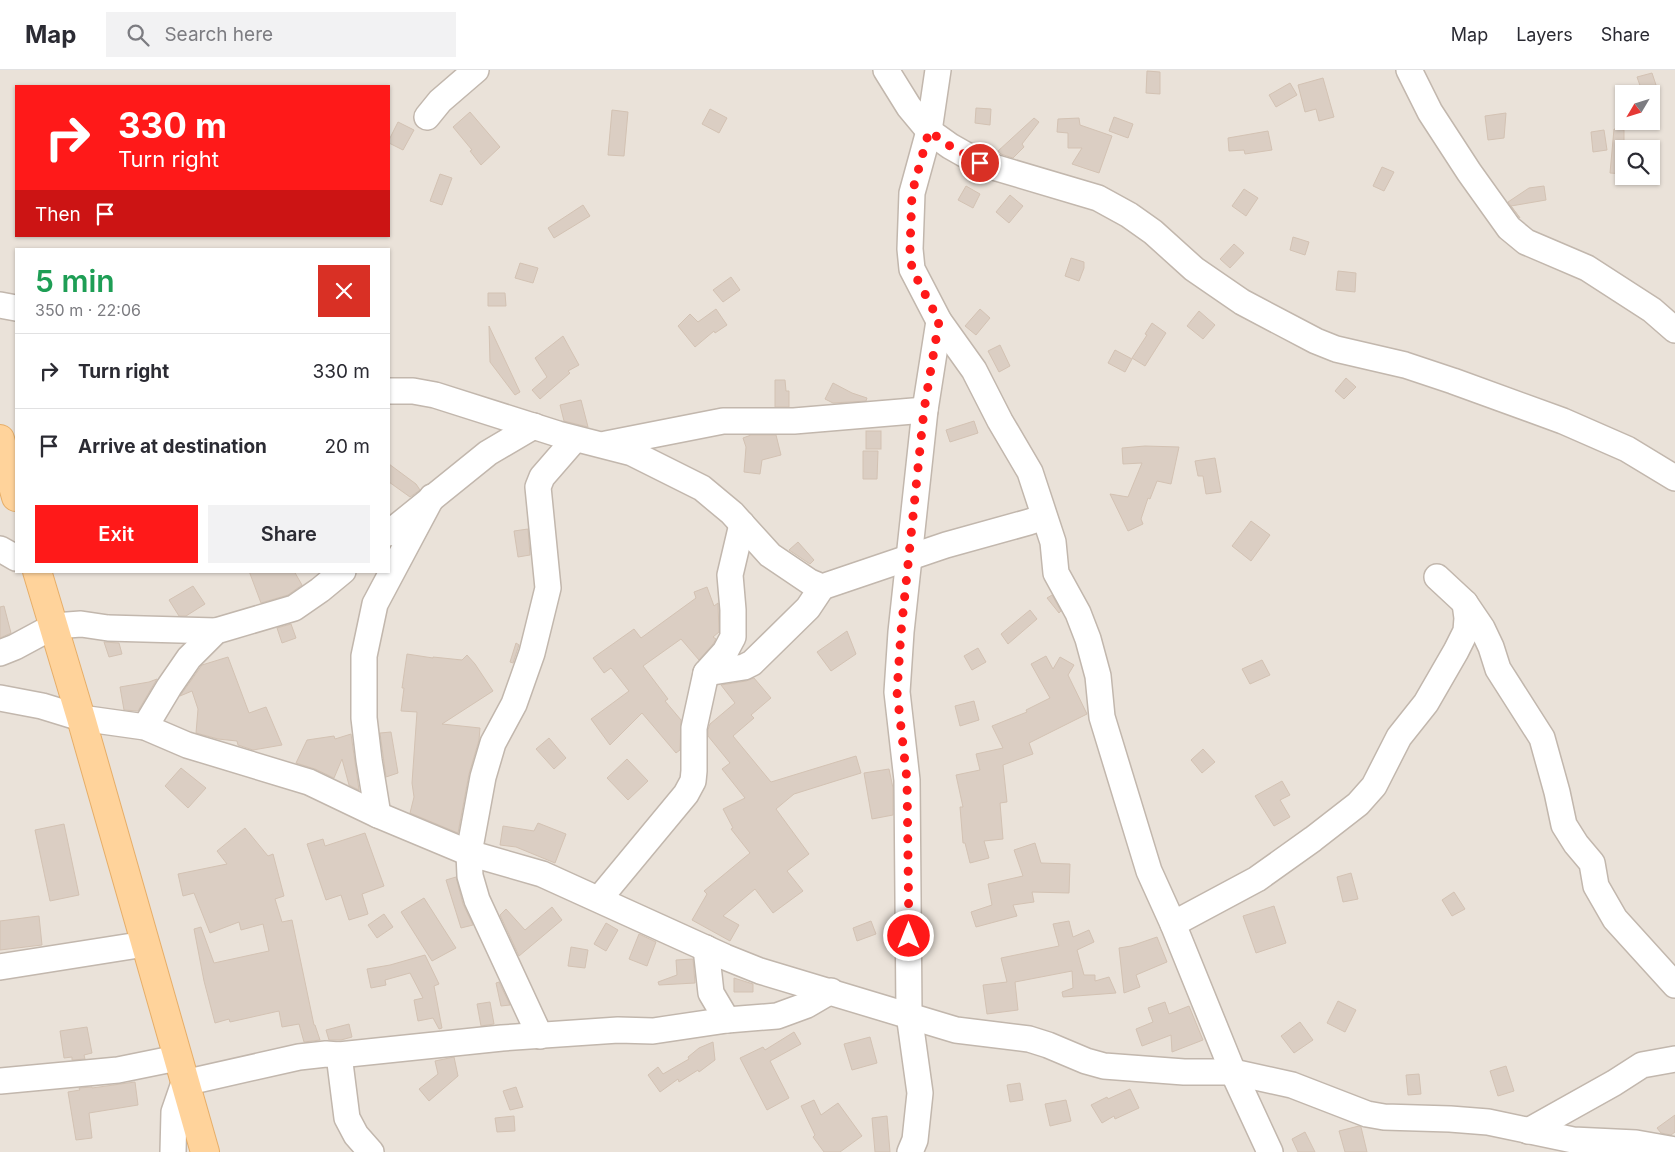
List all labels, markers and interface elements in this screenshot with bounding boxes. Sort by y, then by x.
search box [106,12,456,57]
text: Map [25,20,76,49]
icon: search [124,21,152,49]
text: Search here [164,23,273,46]
text: Map [1451,24,1488,45]
text: Layers [1516,24,1573,45]
text: Share [1601,24,1650,45]
north arrow [1615,85,1660,130]
map controls [1615,85,1660,185]
text: 330 m [118,104,227,146]
icon: right [35,105,100,170]
button: search [1615,140,1660,185]
pin [959,142,1001,184]
text: Turn right [118,146,219,172]
icon: arrive [966,149,994,177]
icon: arrive [91,200,119,228]
text: Then [35,203,81,226]
text: 5 min [35,263,115,299]
button: close [318,265,370,317]
text: 350 m · 22:06 [35,300,141,320]
icon: right [35,357,63,385]
text: Turn right [78,360,169,383]
text: 330 m [313,360,370,383]
icon: arrive [35,432,63,460]
text: Arrive at destination [78,435,267,458]
text: 20 m [324,435,370,458]
button: Exit [35,505,198,563]
button: Share [208,505,370,563]
position arrow [882,909,934,961]

